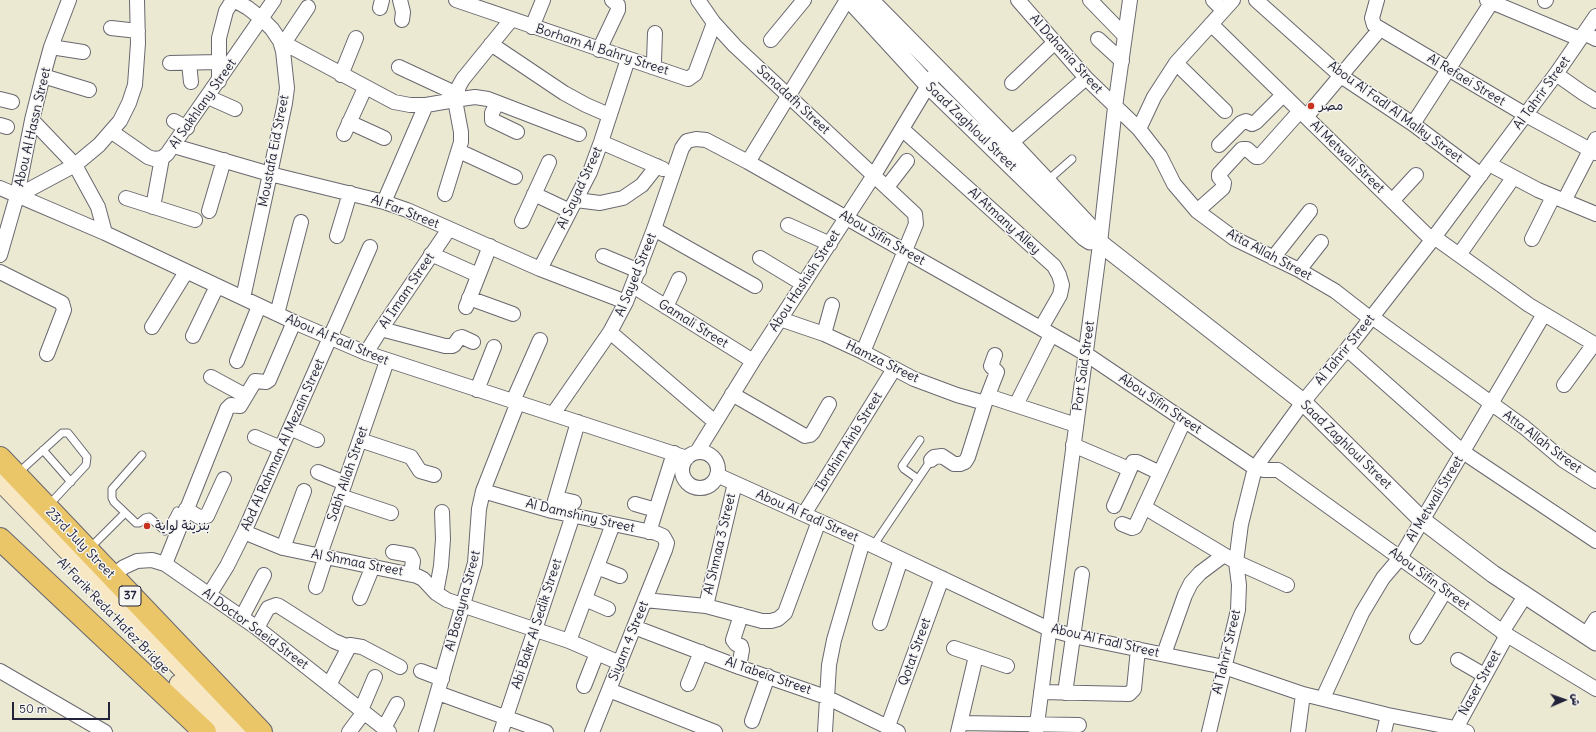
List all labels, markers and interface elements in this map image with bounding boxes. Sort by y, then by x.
street label: Al Dahania Street [1026,11,1106,97]
street label: Borham Al Bahry Street [534,21,670,79]
street label: Al Refaei Street [1424,51,1508,109]
street label: Al Tahrir Street [1510,53,1574,133]
street label: Al Sakhlany Street [166,56,240,152]
street label: Abou Al Fadl Al Malky Street [1325,58,1465,166]
street label: Sanadafh Street [753,62,833,138]
street label: Abou Al Hassn Street [12,66,54,188]
street label: Saad Zaghloul Street [922,80,1020,174]
street label: Moustafa Eid Street [256,94,292,208]
place label: مصر [1319,98,1343,114]
marker: مصر [1306,101,1316,111]
street label: Al Metwali Street [1307,118,1387,196]
street label: Al Sayad Street [554,144,606,232]
street label: Al Atmany Alley [964,184,1044,258]
street label: Al Far Street [369,192,441,232]
street label: Abou Sifin Street [836,207,928,269]
street label: Atta Allah Street [1224,226,1314,284]
street label: Abou Hashish Street [766,227,844,335]
street label: Al Sayed Street [612,231,660,319]
street label: Al Imam Street [376,250,438,332]
street label: Gamali Street [655,296,731,352]
street label: Abou Al Fadl Street [283,311,391,369]
street label: Al Tahrir Street [1312,311,1378,389]
street label: Port Said Street [1070,320,1098,412]
street label: Hamza Street [843,338,921,386]
street label: Abd Al Rahman Al Mezain Street [238,357,328,533]
street label: Abou Sifin Street [1116,371,1204,437]
street label: Ibrahim Ainb Street [812,389,886,495]
street label: Saad Zaghloul Street [1297,398,1395,492]
street label: Atta Allah Street [1500,407,1584,477]
street label: Sabh Allah Street [324,425,372,523]
street label: Al Metwali Street [1403,453,1467,545]
street label: Abou Al Fadl Street [753,486,861,546]
street label: Al Shmaa 3 Street [701,492,739,596]
street label: Al Damshiny Street [524,496,636,536]
street label: 23rd July Street [42,504,118,582]
place label: بنزينة لواية [155,518,210,534]
marker: بنزينة لواية [142,521,152,531]
street label: Abou Sifin Street [1386,544,1472,614]
street label: Al Shmaa Street [310,546,404,580]
street label: Al Basayna Street [442,549,484,653]
street label: Al Farik Reda Hafez Bridge [53,555,173,677]
street label: Abi Bakr Al Sedik Street [509,557,565,691]
street label: Al Doctor Saeid Street [199,585,311,673]
road number: 37 [119,586,141,606]
street label: Siyam 4 Street [606,599,652,683]
street label: Al Tahrir Street [1210,608,1244,696]
street label: Qotat Street [896,616,934,688]
street label: Abou Al Fadl Street [1049,621,1161,661]
street label: Naser Street [1456,648,1504,718]
street label: Al Tabeia Street [723,654,813,698]
north arrow [1544,680,1584,720]
text: ش [1569,693,1583,706]
scale bar [14,694,112,720]
text: 50 m [19,701,47,716]

